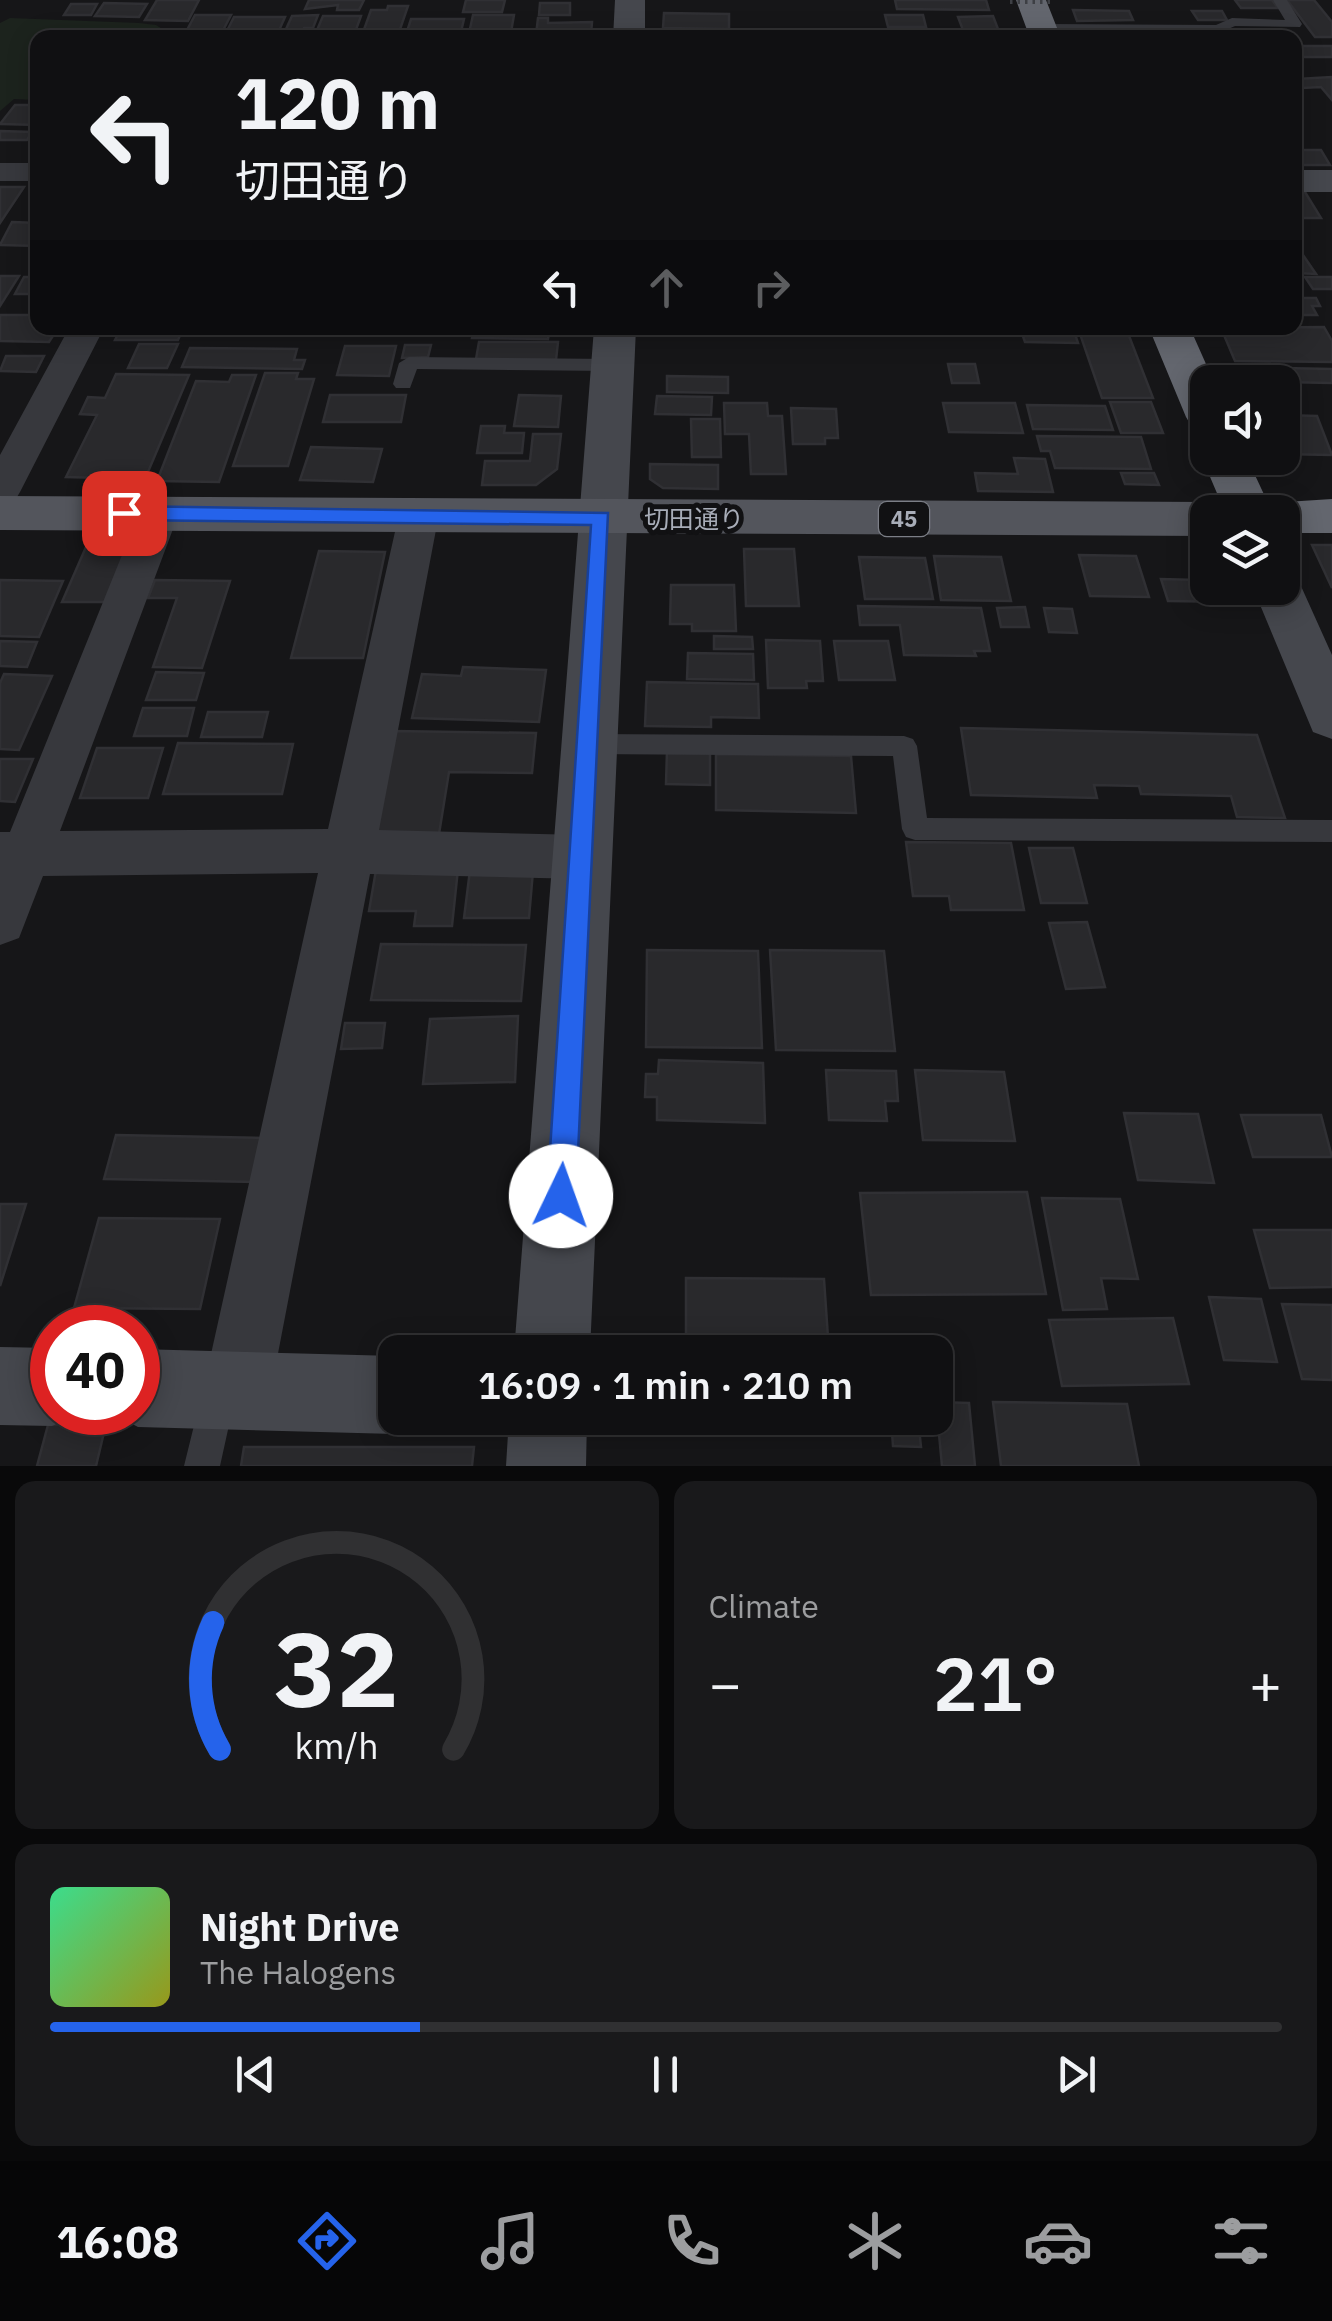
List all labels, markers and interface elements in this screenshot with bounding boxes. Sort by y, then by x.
text: 120 m [235,57,440,148]
icon: left [70,70,200,200]
text: 切田通り [235,151,415,209]
icon: left [534,260,589,315]
icon: ahead [639,260,694,315]
icon: right [744,260,799,315]
map controls [1190,365,1300,605]
button: sound [1190,365,1300,475]
pin [82,471,167,556]
icon: arrive [97,486,152,541]
button: layers [1190,495,1300,605]
street label: 切田通り [644,502,744,535]
road number: 45 [879,502,929,536]
position arrow [509,1144,613,1248]
speed limit sign: 40 [30,1305,160,1435]
text: 16:09 · 1 min · 210 m [478,1360,853,1409]
text: Climate [709,1585,819,1627]
text: 32 [274,1600,399,1736]
text: 21° [933,1634,1058,1732]
text: − [709,1648,742,1719]
text: + [1249,1648,1282,1719]
text: km/h [295,1722,379,1769]
text: Night Drive [200,1902,400,1951]
text: The Halogens [200,1951,396,1993]
icon: previous [228,2047,283,2102]
icon: pause [638,2047,693,2102]
icon: next [1049,2047,1104,2102]
icon: directions [292,2206,362,2276]
icon: music [475,2206,545,2276]
icon: phone [657,2206,727,2276]
icon: climate [840,2206,910,2276]
icon: car [1023,2206,1093,2276]
icon: filters [1206,2206,1276,2276]
text: 16:08 [56,2212,179,2270]

